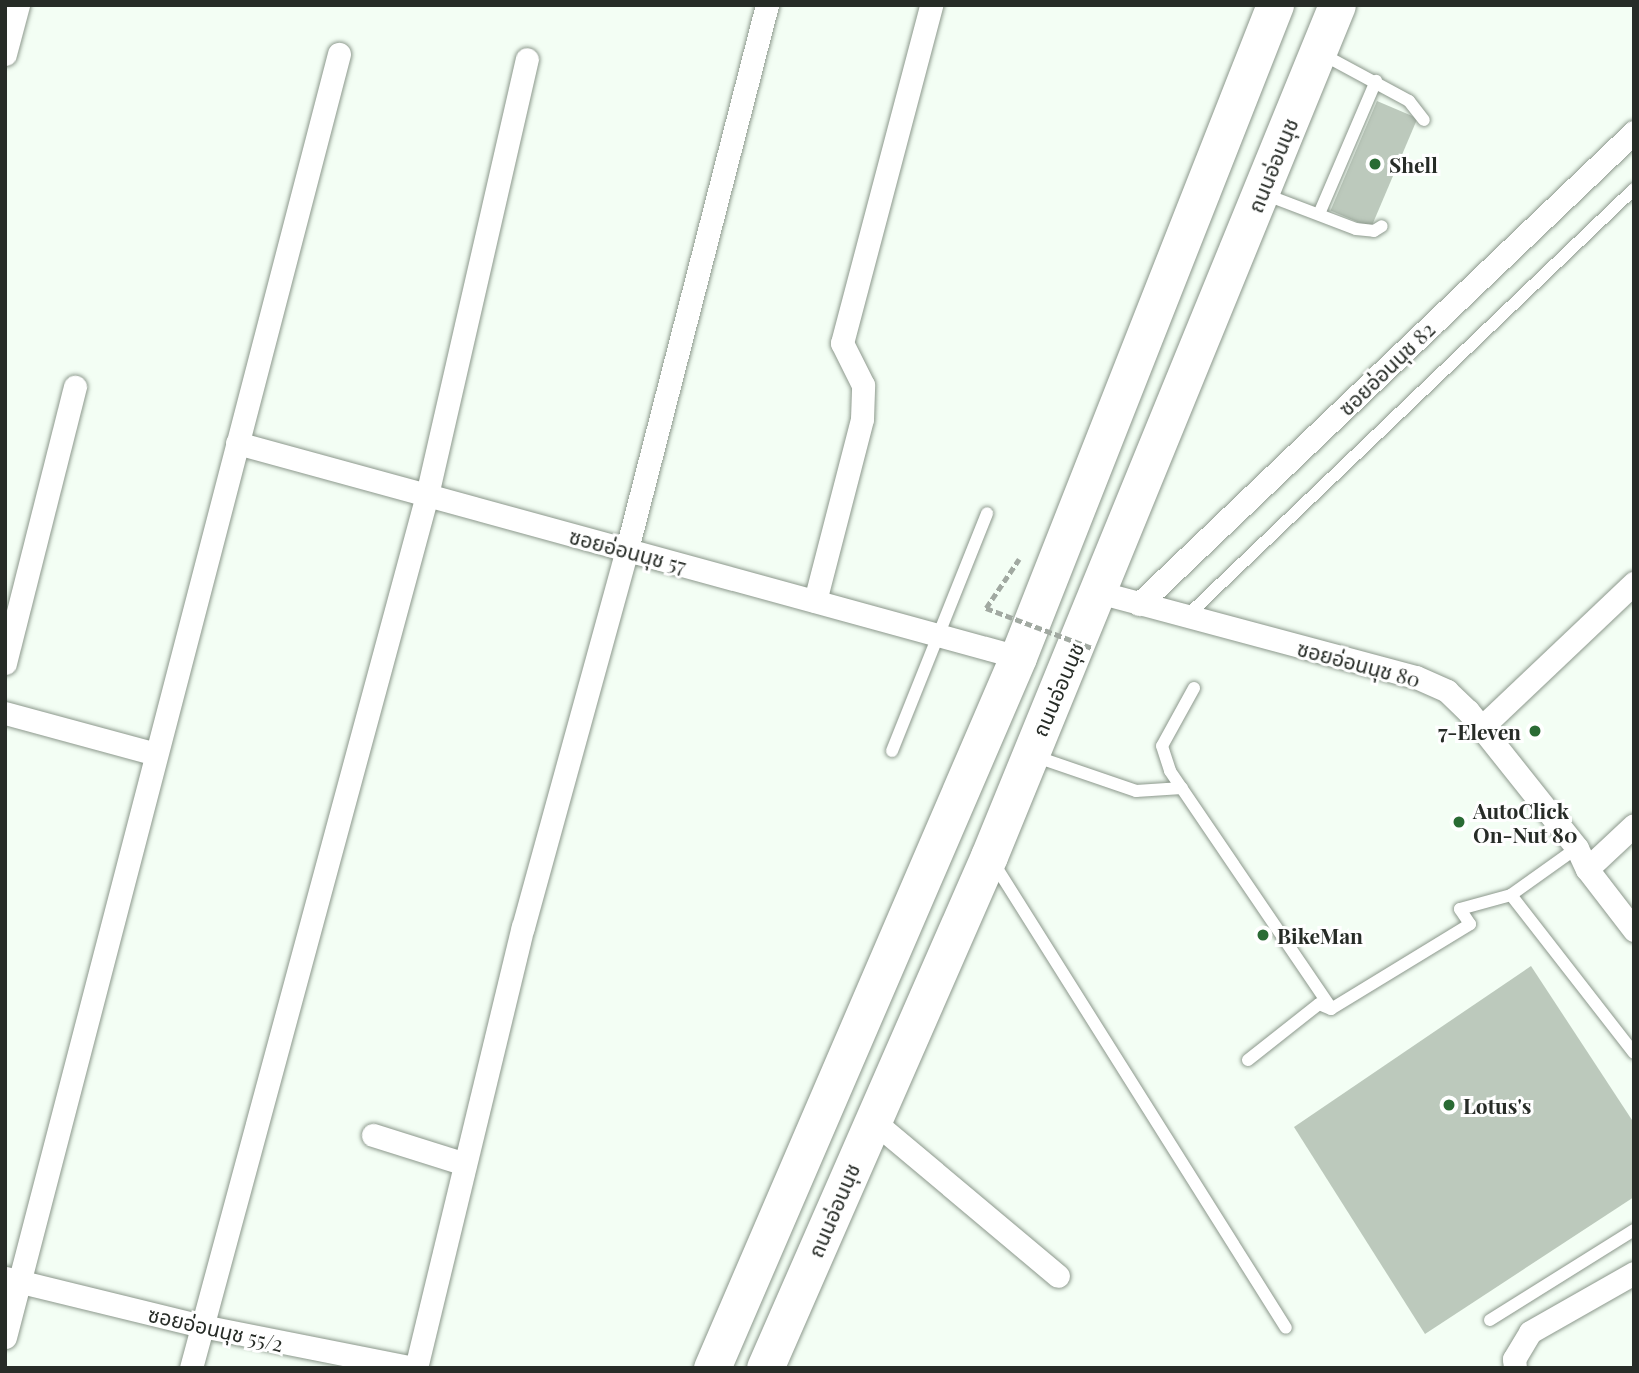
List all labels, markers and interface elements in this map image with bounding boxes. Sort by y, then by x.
street label: ถนนอ่อนนุช [1242,114,1302,216]
place label: Shell [1389,151,1438,177]
marker: Shell [1367,156,1383,172]
street label: ซอยอ่อนนุช 82 [1333,316,1439,420]
street label: ซอยอ่อนนุช 57 [567,522,689,578]
street label: ซอยอ่อนนุช 80 [1295,634,1423,692]
street label: ถนนอ่อนนุช [1026,638,1088,740]
place label: 7-Eleven [1438,718,1521,744]
marker: 7-Eleven [1527,723,1543,739]
place label: AutoClick On-Nut 80 [1473,797,1578,847]
marker: AutoClick On-Nut 80 [1451,814,1467,830]
place label: BikeMan [1277,922,1363,948]
marker: BikeMan [1255,927,1271,943]
place label: Lotus's [1463,1092,1531,1118]
marker: Lotus's [1441,1097,1457,1113]
street label: ถนนอ่อนนุช [802,1159,864,1261]
street label: ซอยอ่อนนุช 55/2 [146,1300,286,1356]

